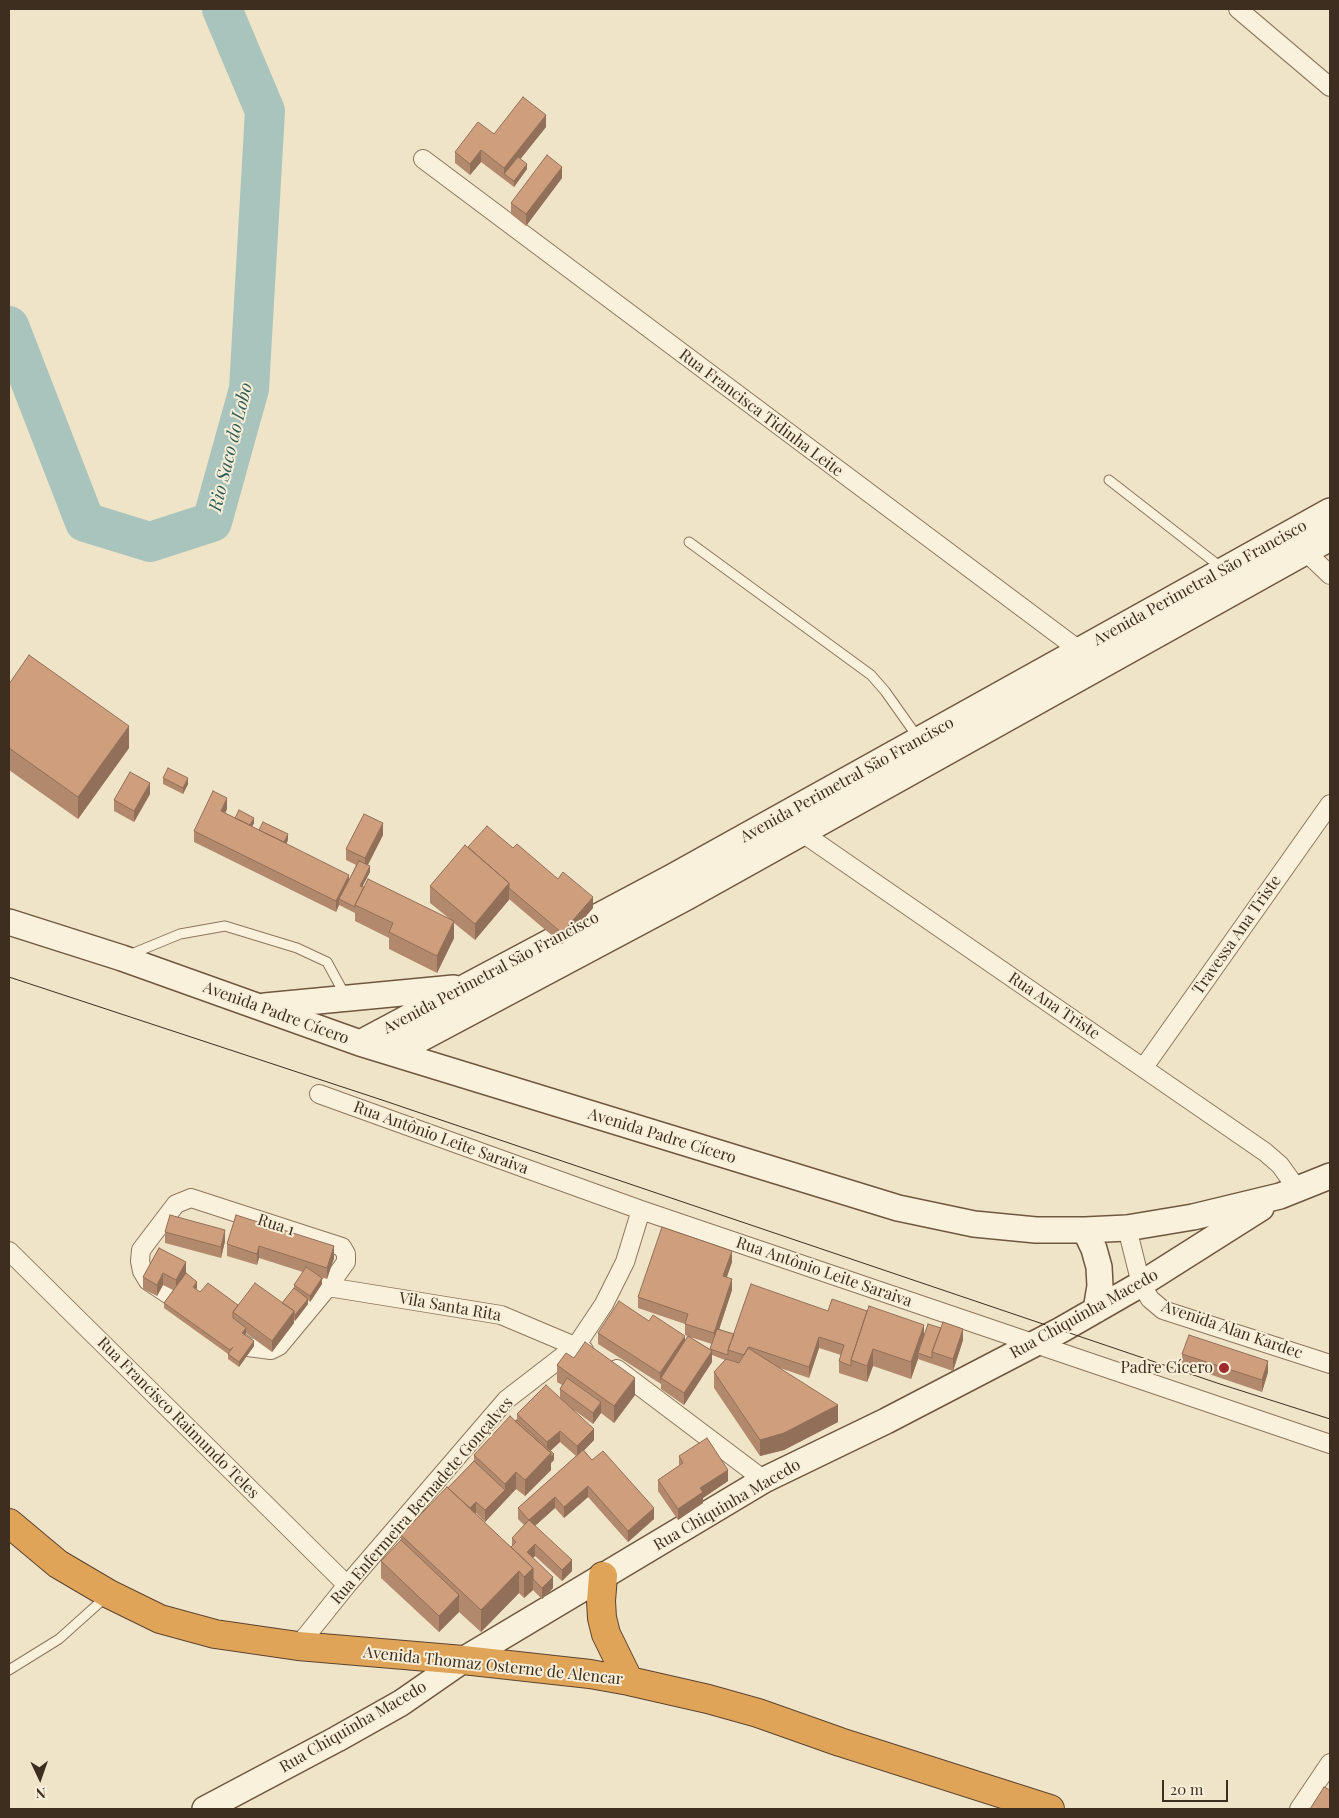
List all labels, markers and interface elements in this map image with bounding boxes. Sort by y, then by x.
street label: Rua Francisca Tidinha Leite [675,345,847,481]
water label: Rio Saco do Lobo [205,381,257,513]
street label: Avenida Perimetral São Francisco [1090,516,1310,650]
street label: Avenida Perimetral São Francisco [737,713,957,847]
street label: Travessa Ana Triste [1189,872,1285,998]
street label: Avenida Perimetral São Francisco [380,908,602,1038]
street label: Rua Ana Triste [1005,968,1103,1044]
street label: Avenida Padre Cícero [200,978,352,1048]
street label: Rua Antônio Leite Saraiva [351,1097,531,1179]
street label: Avenida Padre Cícero [586,1104,738,1168]
street label: Rua 1 [255,1210,297,1240]
street label: Rua Antônio Leite Saraiva [734,1233,914,1311]
street label: Rua Chiquinha Macedo [1007,1265,1161,1363]
street label: Vila Santa Rita [397,1289,503,1325]
street label: Avenida Alan Kardec [1159,1297,1305,1363]
street label: Rua Francisco Raimundo Teles [93,1333,263,1503]
place label: Padre Cícero [1120,1358,1213,1378]
marker: Padre Cícero [1217,1361,1231,1375]
street label: Rua Enfermeira Bernadete Gonçalves [327,1394,517,1608]
street label: Rua Chiquinha Macedo [650,1455,804,1555]
street label: Avenida Thomaz Osterne de Alencar [362,1643,624,1689]
street label: Rua Chiquinha Macedo [276,1677,430,1777]
north arrow [15,1753,65,1803]
scale bar [1164,1770,1230,1802]
text: 20 m [1170,1779,1203,1799]
text: N [35,1784,46,1803]

